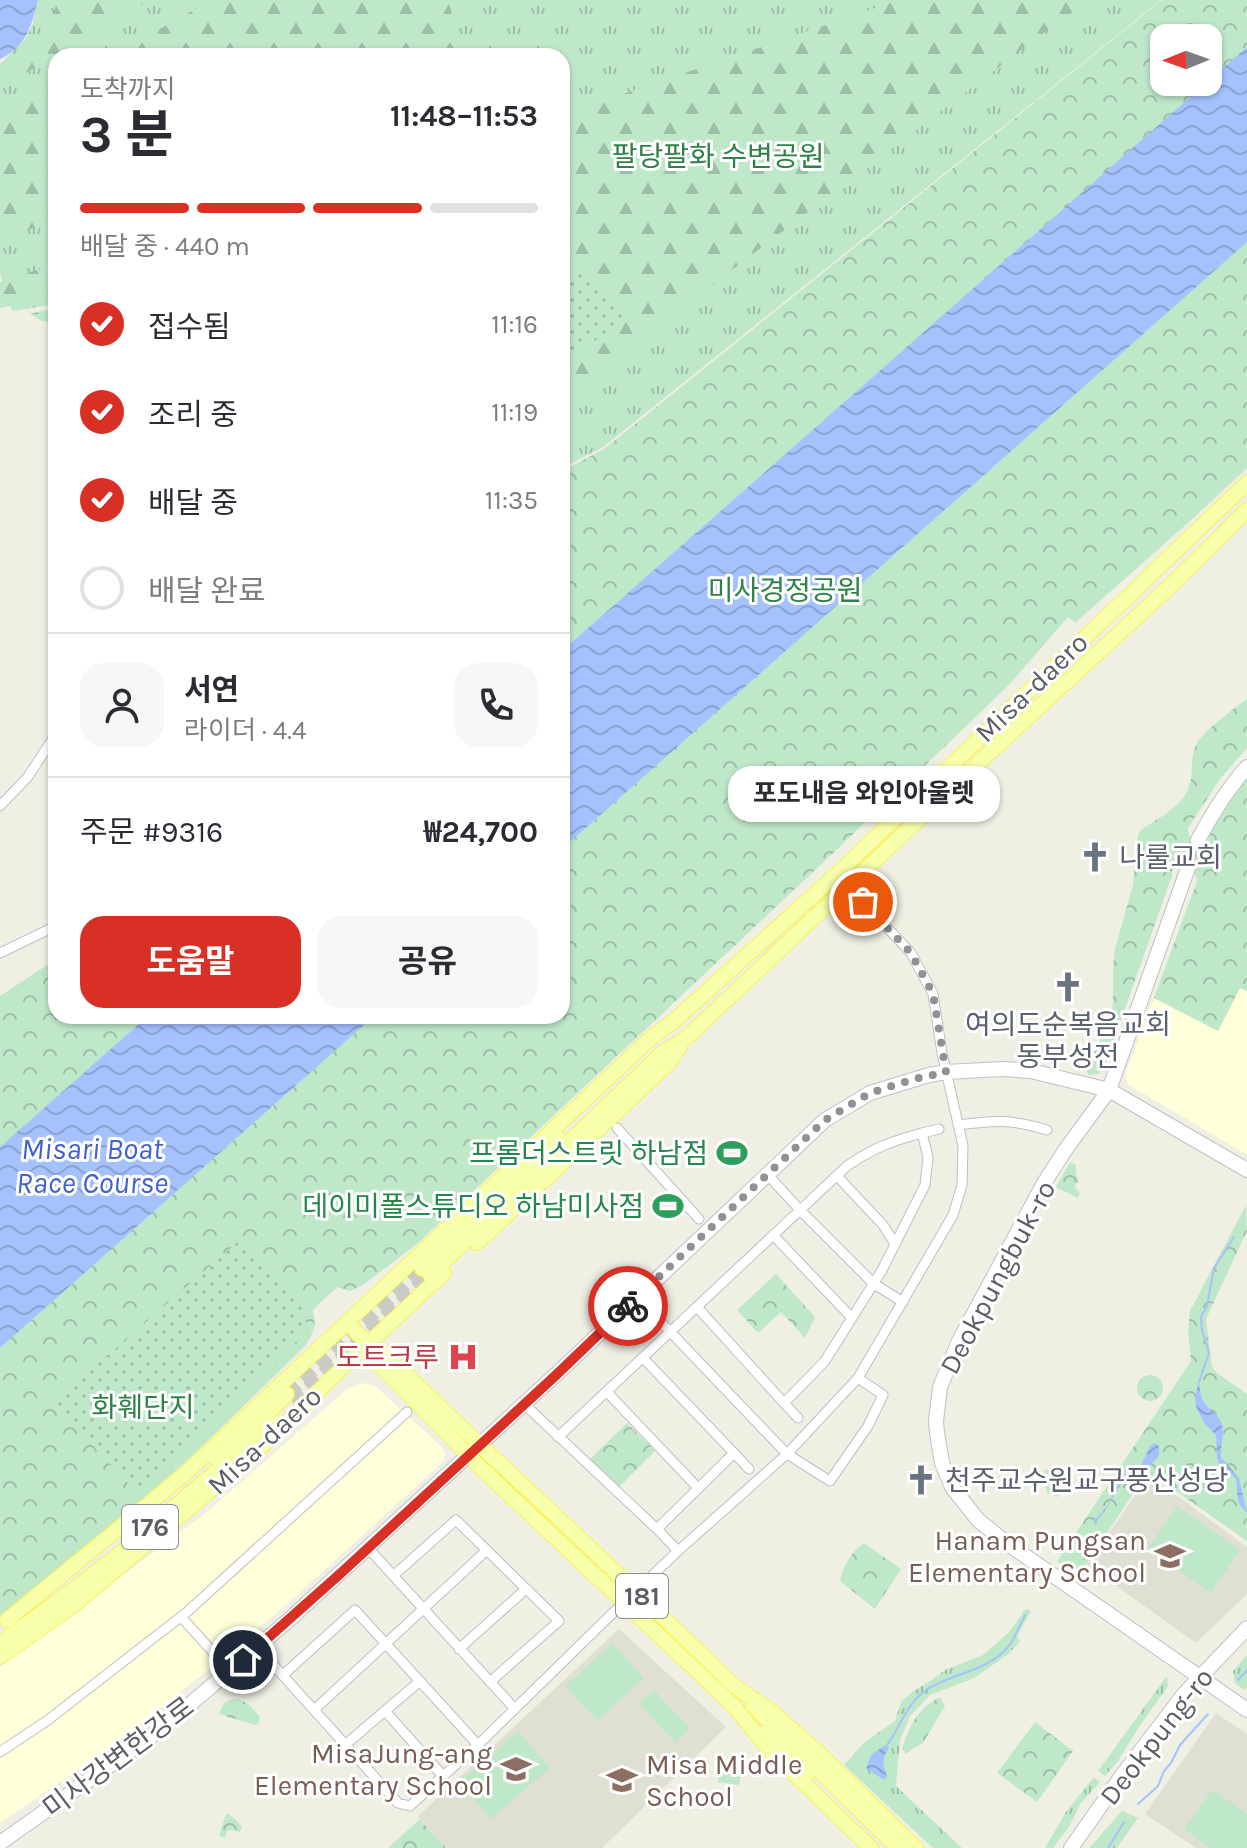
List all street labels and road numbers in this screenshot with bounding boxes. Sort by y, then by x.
street label: Misa-daero [968,626,1095,749]
street label: Deokpungbuk-ro [933,1175,1062,1380]
street label: Misa-daero [201,1379,328,1501]
road number: 176 [122,1505,178,1549]
road number: 181 [616,1574,668,1618]
street label: Deokpung-ro [1093,1661,1220,1812]
street label: 미사강변한강로 [36,1690,200,1825]

